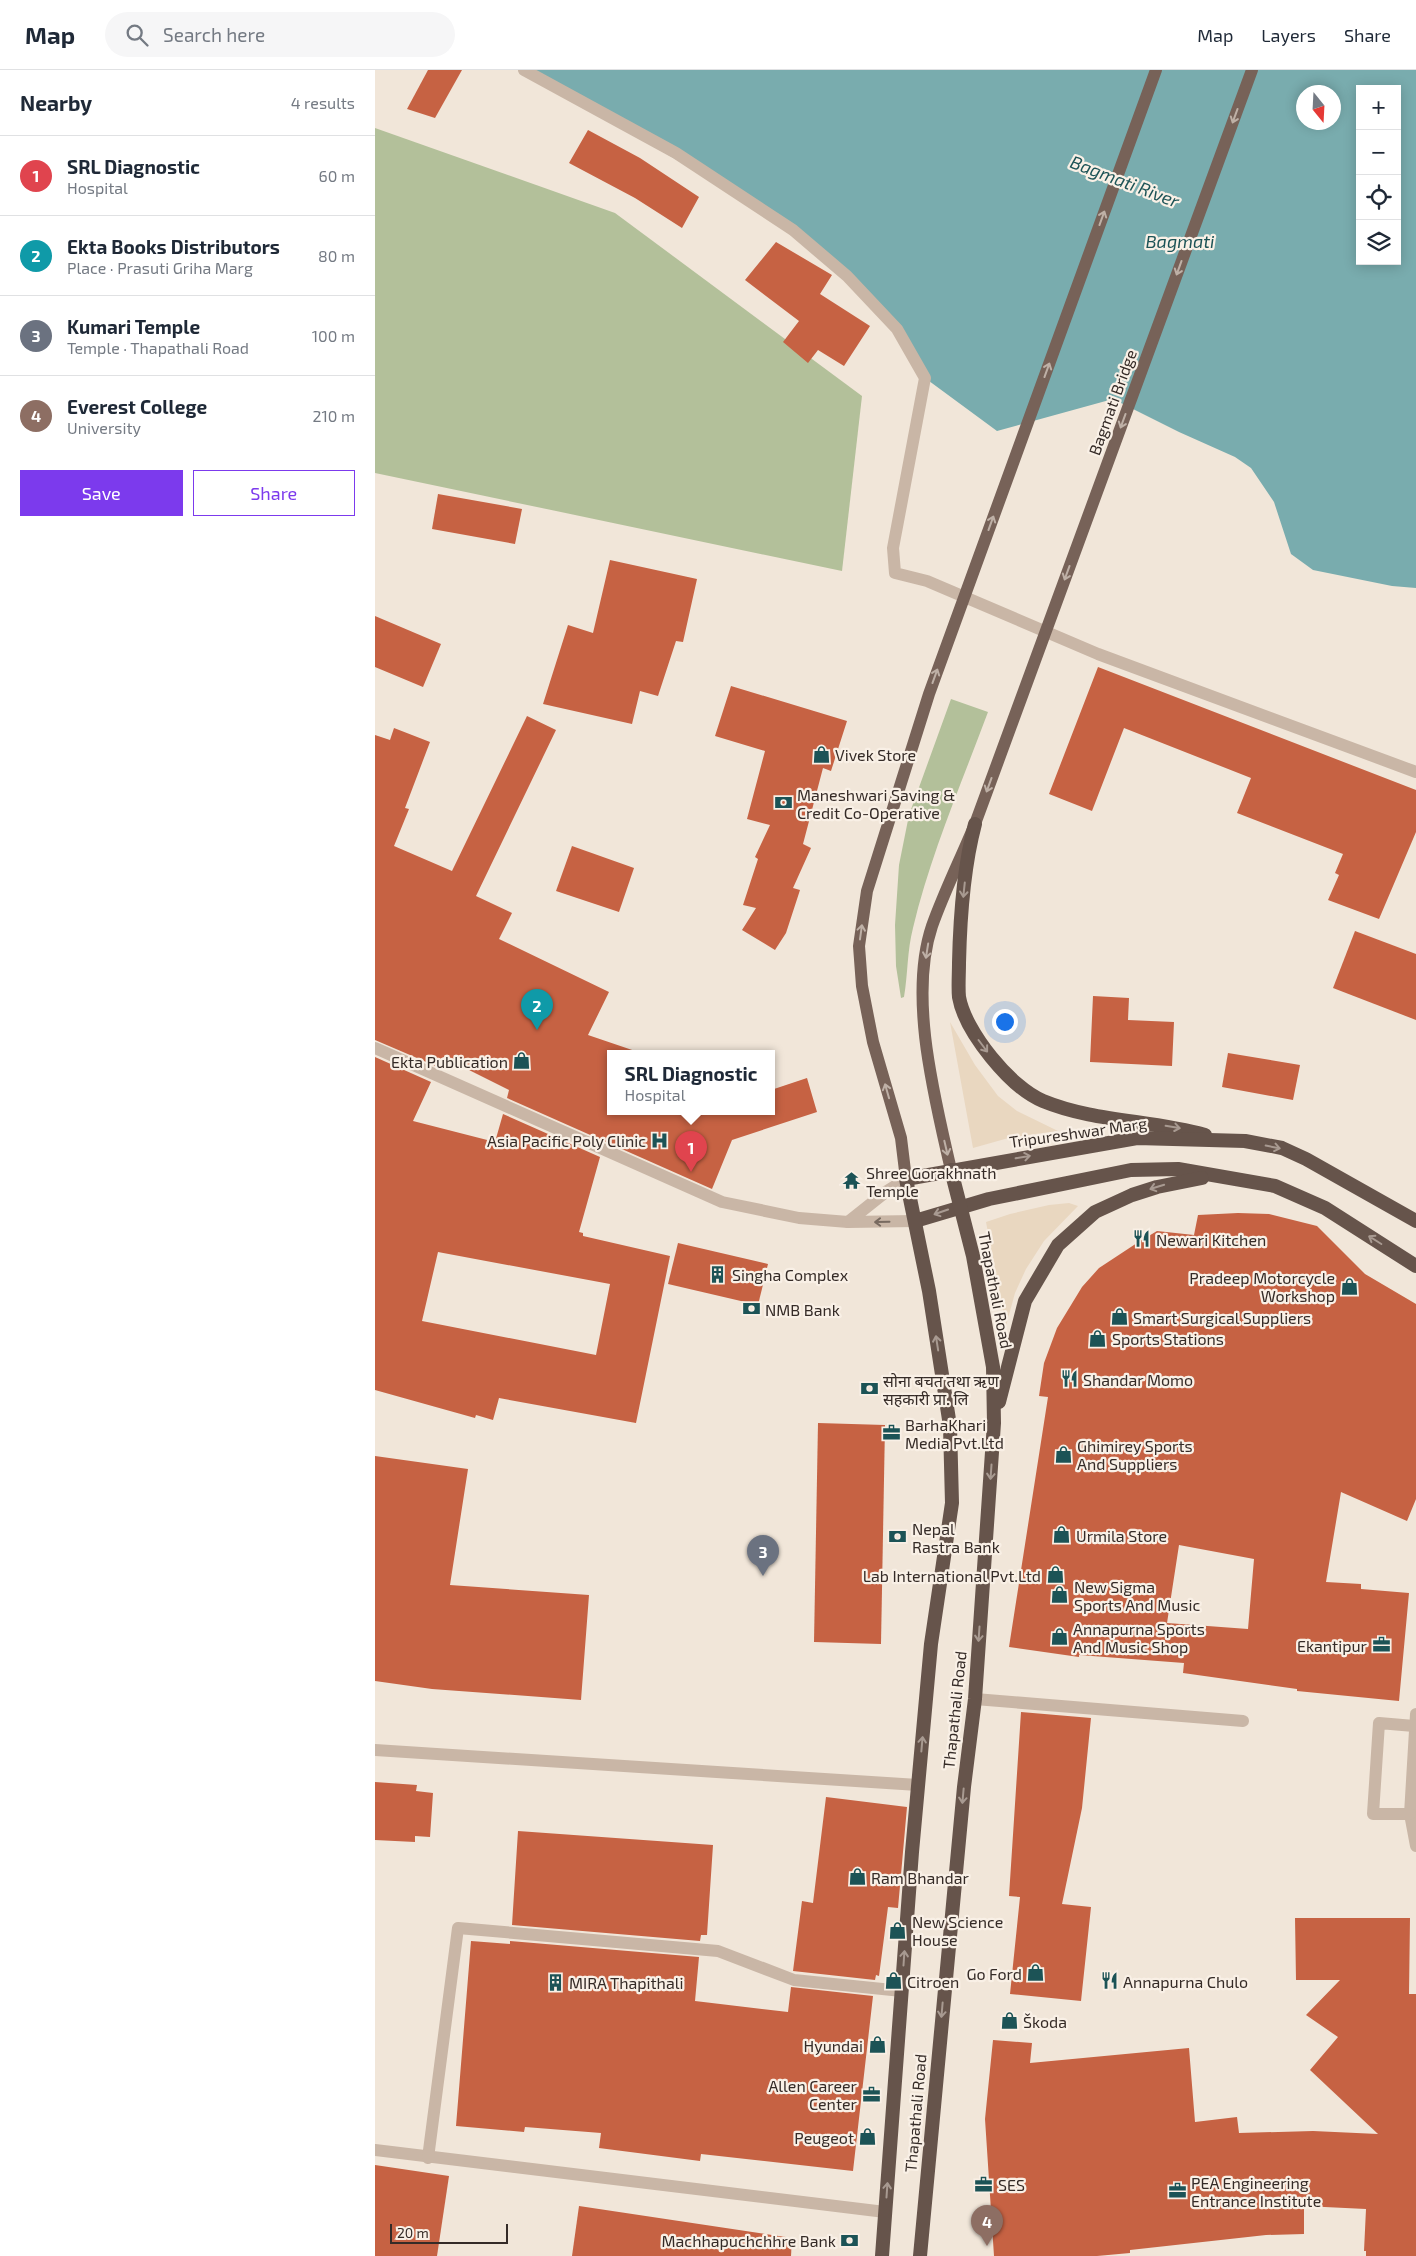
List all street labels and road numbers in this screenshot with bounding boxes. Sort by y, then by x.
street label: Bagmati Bridge [1084,347,1140,457]
street label: Tripureshwar Marg [1008,1113,1148,1151]
street label: Thapathali Road [975,1230,1017,1350]
street label: Thapathali Road [938,1650,970,1770]
street label: Thapathali Road [900,2053,930,2173]

